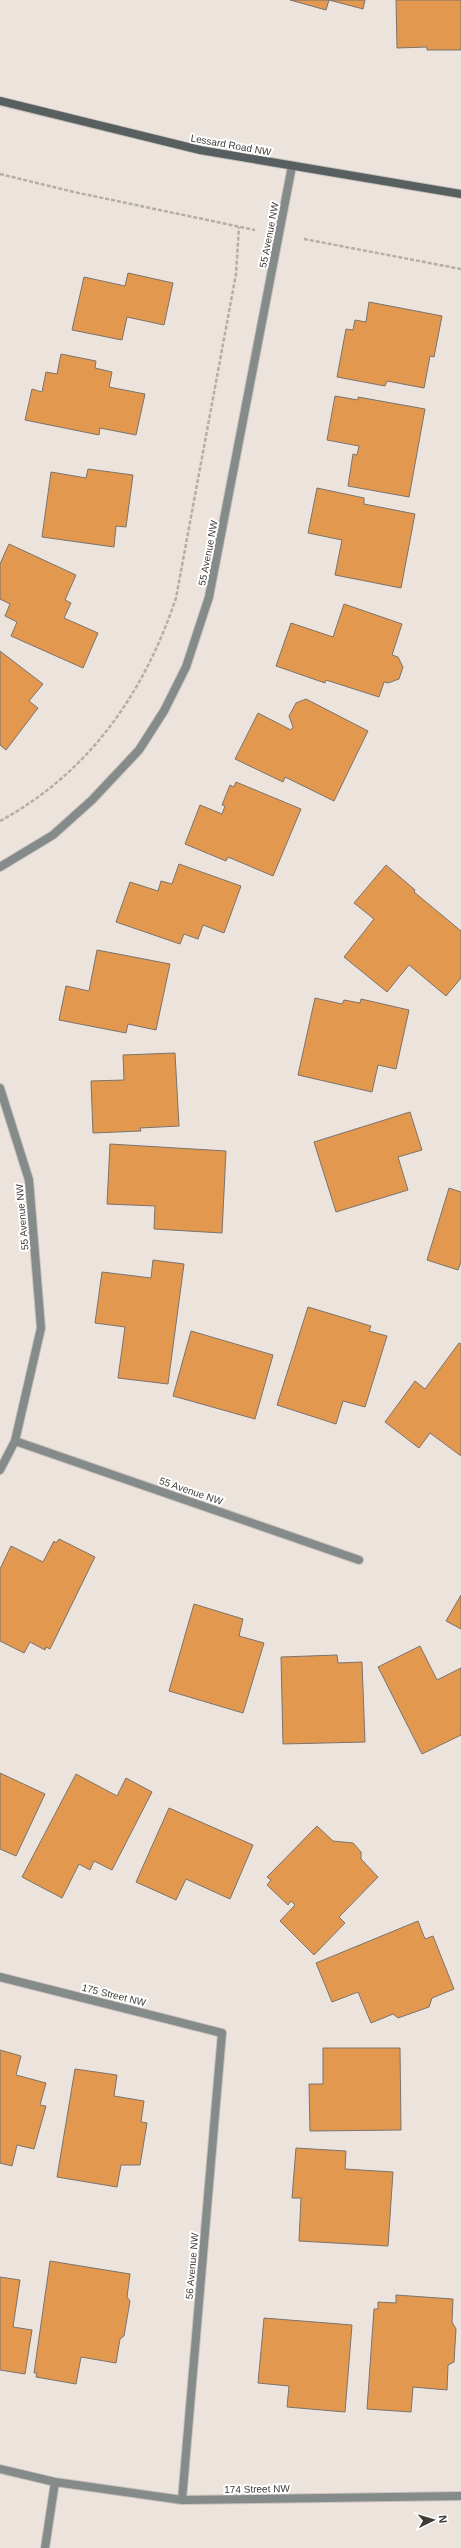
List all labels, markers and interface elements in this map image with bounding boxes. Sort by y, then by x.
street label: Lessard Road NW [190,132,273,158]
street label: 55 Avenue NW [257,201,281,269]
street label: 55 Avenue NW [196,519,220,587]
street label: 55 Avenue NW [14,1183,30,1251]
street label: 55 Avenue NW [158,1475,225,1507]
street label: 175 Street NW [81,1982,148,2008]
street label: 56 Avenue NW [184,2232,200,2300]
street label: 174 Street NW [224,2483,290,2495]
north arrow [413,2500,453,2540]
text: N [437,2515,449,2524]

